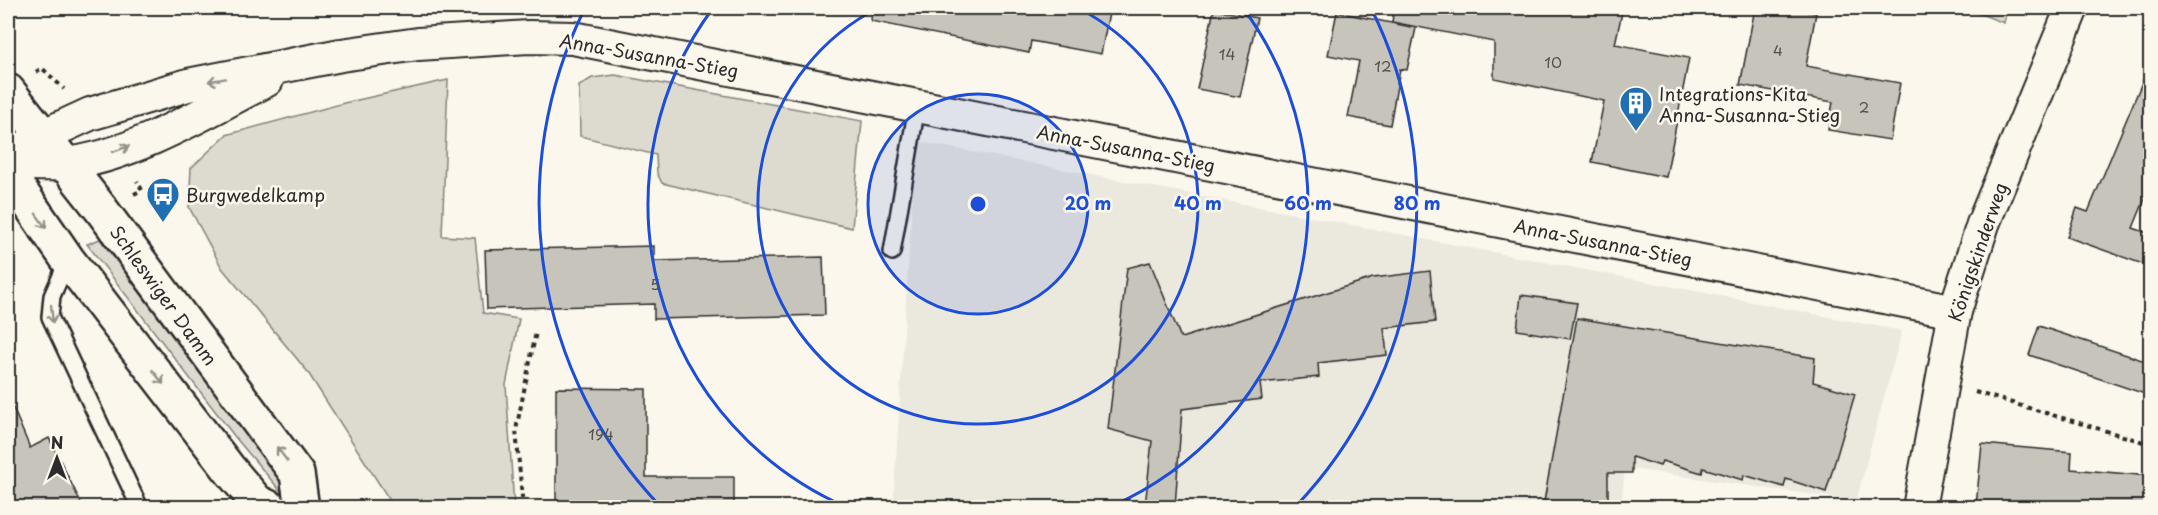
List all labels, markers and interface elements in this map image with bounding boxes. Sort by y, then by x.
street label: Anna-Susanna-Stieg [557,26,741,84]
house number: 4 [1773,38,1783,61]
house number: 14 [1219,42,1235,65]
house number: 10 [1544,50,1562,73]
house number: 12 [1374,54,1392,77]
one-way arrow [207,75,227,86]
place label: Integrations-Kita Anna-Susanna-Stieg [1659,80,1840,128]
building icon: Integrations-Kita Anna-Susanna-Stieg [1618,85,1654,132]
house number: 2 [1859,95,1869,118]
street label: Anna-Susanna-Stieg [1035,117,1217,179]
one-way arrow [111,143,130,154]
bus stop icon: Burgwedelkamp [145,176,181,223]
street label: Königskinderweg [1941,179,2013,325]
place label: Burgwedelkamp [186,181,325,208]
text: 20 m [1065,189,1111,216]
text: 40 m [1174,189,1222,216]
text: 60 m [1284,189,1332,216]
text: 80 m [1393,189,1441,216]
centre of rings [968,194,988,214]
street label: Anna-Susanna-Stieg [1512,211,1694,273]
one-way arrow [35,213,47,229]
street label: Schleswiger Damm [104,219,224,371]
house number: 5 [650,272,660,295]
one-way arrow [47,304,58,323]
one-way arrow [152,369,165,385]
house number: 194 [588,422,614,445]
north arrow [27,428,87,488]
text: N [51,430,63,454]
one-way arrow [276,447,288,463]

